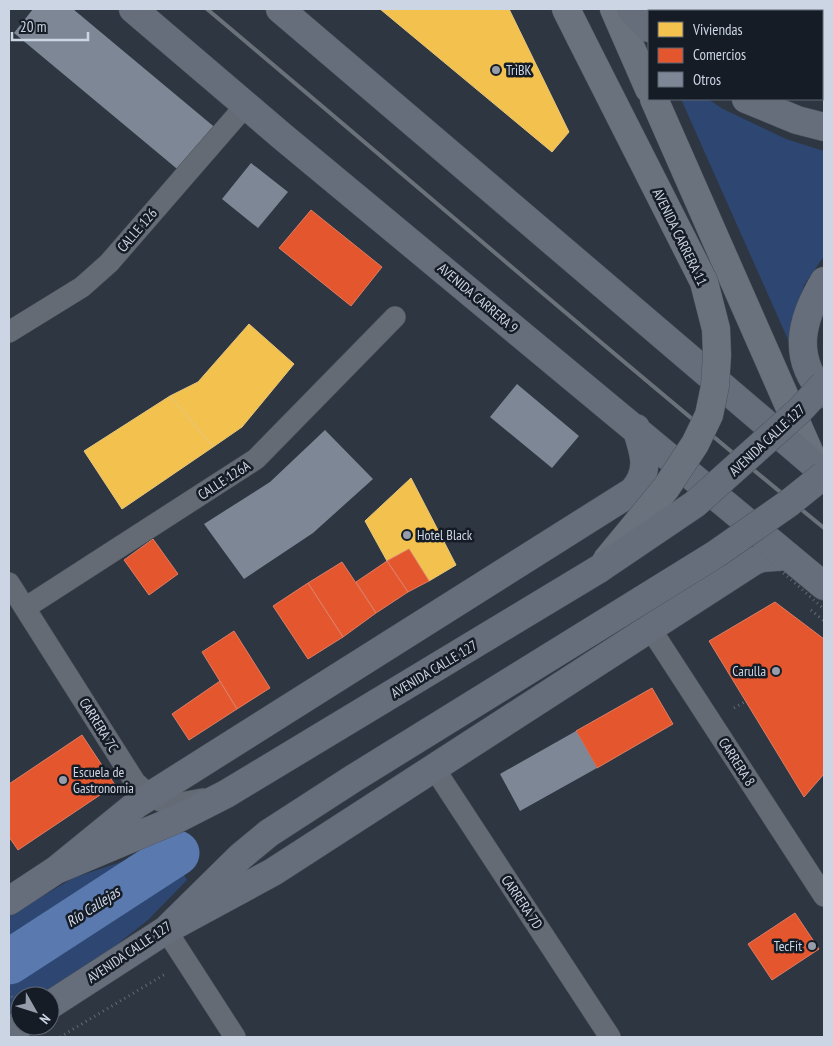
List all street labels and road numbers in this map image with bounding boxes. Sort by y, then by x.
street label: AVENIDA CARRERA 11 [649,186,711,288]
street label: CALLE 126 [113,204,161,256]
street label: AVENIDA CARRERA 9 [434,259,522,337]
street label: AVENIDA CALLE 127 [725,400,809,480]
street label: CALLE 126A [194,456,254,504]
street label: AVENIDA CALLE 127 [387,636,481,702]
street label: CARRERA 7C [75,695,123,756]
street label: CARRERA 8 [715,734,759,790]
street label: CARRERA 7D [497,872,547,932]
street label: AVENIDA CALLE 127 [83,917,175,987]

